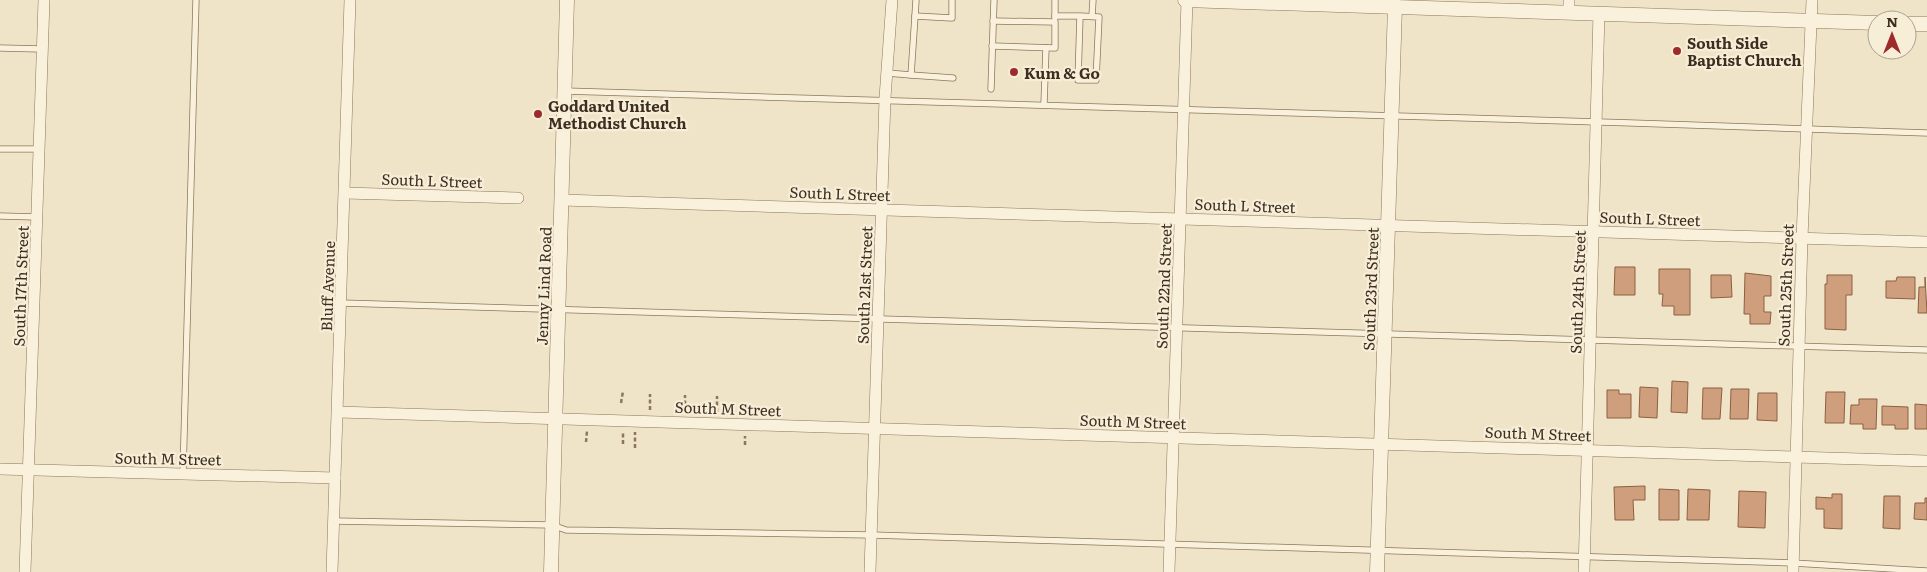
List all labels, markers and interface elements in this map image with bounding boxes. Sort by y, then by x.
north arrow [1867,10,1917,60]
text: N [1886,11,1898,31]
place label: South Side Baptist Church [1687,31,1802,71]
marker: South Side Baptist Church [1671,45,1683,57]
place label: Kum & Go [1024,61,1100,84]
marker: Kum & Go [1008,66,1020,78]
place label: Goddard United Methodist Church [548,94,687,134]
marker: Goddard United Methodist Church [532,108,544,120]
street label: South L Street [381,167,483,193]
street label: South L Street [789,180,891,206]
street label: South L Street [1194,192,1296,218]
street label: South L Street [1599,205,1701,231]
street label: South 22nd Street [1149,223,1177,349]
street label: South 25th Street [1771,223,1799,347]
street label: South 17th Street [6,225,34,347]
street label: Jenny Lind Road [529,226,557,346]
street label: South 21st Street [850,226,878,344]
street label: South 23rd Street [1356,227,1384,351]
street label: South 24th Street [1563,230,1591,354]
street label: Bluff Avenue [314,240,340,332]
street label: South M Street [674,395,782,421]
street label: South M Street [1079,408,1187,434]
street label: South M Street [1484,420,1592,446]
street label: South M Street [114,446,222,470]

